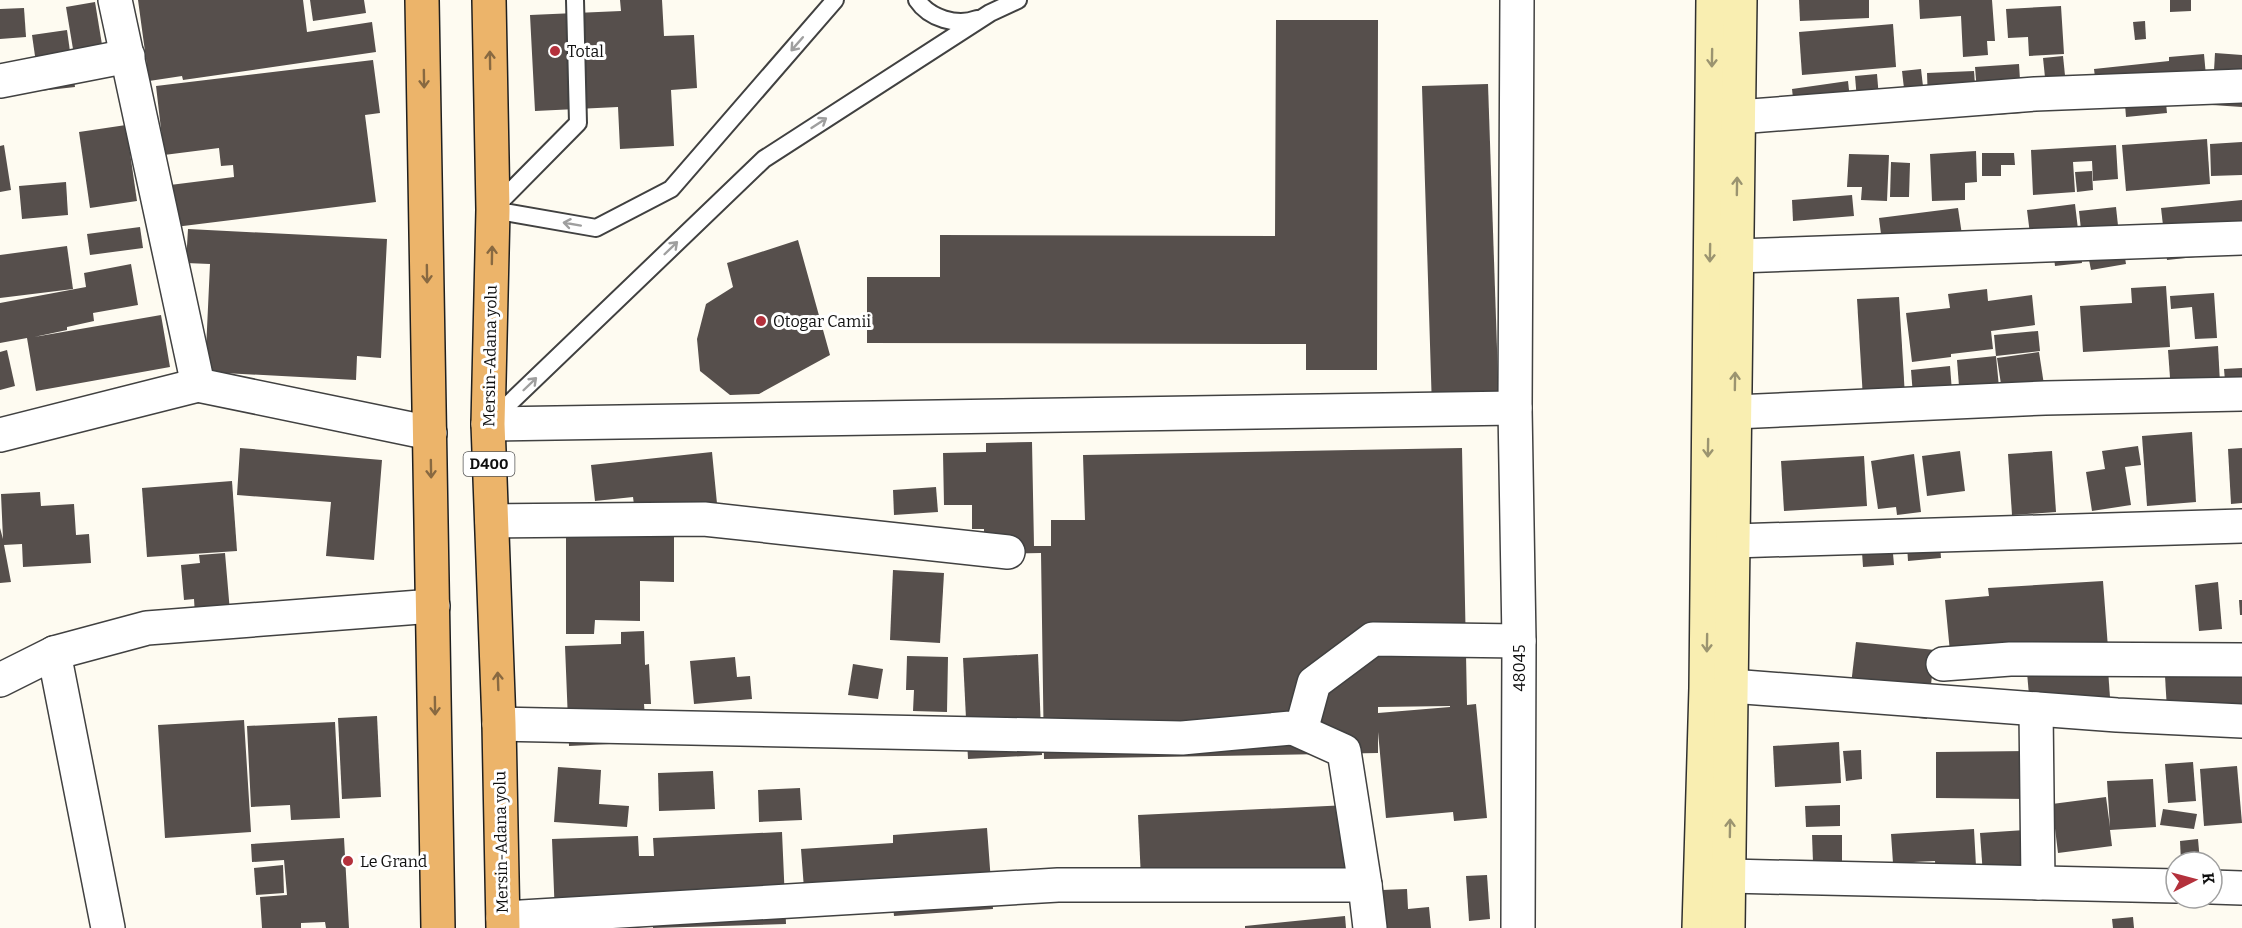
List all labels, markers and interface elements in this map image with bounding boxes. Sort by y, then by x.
one-way arrow [790,36,804,51]
place label: Total [567,42,604,61]
marker: Total [548,44,562,58]
one-way arrow [1706,48,1718,68]
one-way arrow [484,50,496,70]
one-way arrow [418,69,429,89]
one-way arrow [810,117,827,129]
one-way arrow [1732,176,1743,196]
one-way arrow [563,218,583,229]
one-way arrow [663,241,678,256]
one-way arrow [1704,243,1716,263]
one-way arrow [486,245,498,265]
one-way arrow [421,264,433,284]
street label: Mersin-Adana yolu [479,285,501,427]
place label: Otogar Camii [773,312,871,331]
marker: Otogar Camii [754,314,768,328]
one-way arrow [1729,371,1741,391]
one-way arrow [522,377,537,391]
one-way arrow [1703,438,1714,458]
road number: D400 [464,452,514,476]
one-way arrow [425,459,436,479]
one-way arrow [1701,633,1712,653]
street label: 48045 [1510,644,1529,692]
one-way arrow [492,671,503,691]
one-way arrow [429,696,441,716]
street label: Mersin-Adana yolu [490,771,512,913]
one-way arrow [1724,818,1736,838]
north arrow [2164,850,2224,910]
place label: Le Grand [360,852,428,871]
marker: Le Grand [341,854,355,868]
text: K [2198,872,2219,886]

